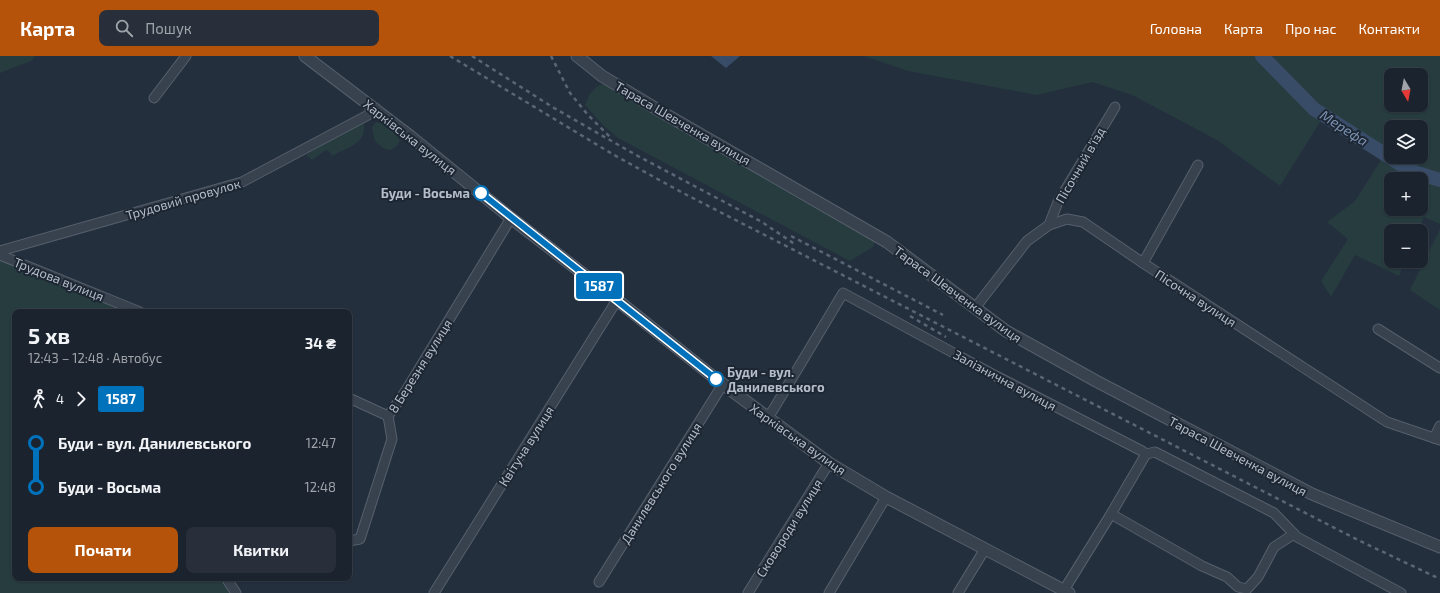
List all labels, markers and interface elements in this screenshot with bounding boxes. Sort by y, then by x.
search box [99,10,379,46]
text: Карта [20,17,75,40]
icon: search [113,17,135,39]
text: Пошук [145,19,192,37]
text: Головна [1150,20,1202,37]
text: Карта [1224,20,1263,37]
text: Про нас [1285,20,1336,37]
text: Контакти [1358,20,1420,37]
north arrow [1384,68,1428,112]
map controls [1384,68,1428,268]
street label: Тараса Шевченка вулиця [612,78,754,168]
street label: Харківська вулиця [360,96,460,178]
water label: Мерефа [1317,106,1371,149]
button: layers [1384,120,1428,164]
street label: Пісочний в’їзд [1052,124,1108,206]
button: + [1384,172,1428,216]
street label: Трудовий провулок [124,175,242,223]
place label: Буди - Восьма [381,185,470,201]
marker: Буди - Восьма [473,185,489,201]
button: − [1384,224,1428,268]
street label: Тараса Шевченка вулиця [891,242,1025,346]
street label: Трудова вулиця [12,254,106,304]
street label: Пісочна вулиця [1152,266,1240,330]
line badge: 1587 [571,273,627,299]
text: 1587 [584,277,614,294]
street label: 8 Березня вулиця [385,316,455,416]
text: 5 хв [28,322,70,348]
text: 34 ₴ [305,334,336,352]
street label: Залізнична вулиця [951,346,1059,414]
text: 12:43 – 12:48 · Автобус [28,350,162,366]
place label: Буди - вул. Данилевського [727,364,825,395]
marker: Буди - вул. Данилевського [708,371,724,387]
icon: walk [28,388,50,410]
icon: forward [70,388,92,410]
text: 1587 [106,390,136,407]
text: 4 [56,391,64,407]
street label: Харківська вулиця [747,400,849,478]
street label: Квітуча вулиця [495,403,557,489]
street label: Тараса Шевченка вулиця [1166,413,1310,499]
street label: Данилевського вулиця [617,419,705,547]
text: Буди - вул. Данилевського [58,434,251,452]
text: 12:47 [306,435,336,451]
street label: Сковороди вулиця [752,476,826,580]
text: Буди - Восьма [58,478,161,496]
text: 12:48 [305,479,336,495]
button: Почати [28,527,178,573]
button: Квитки [186,527,336,573]

